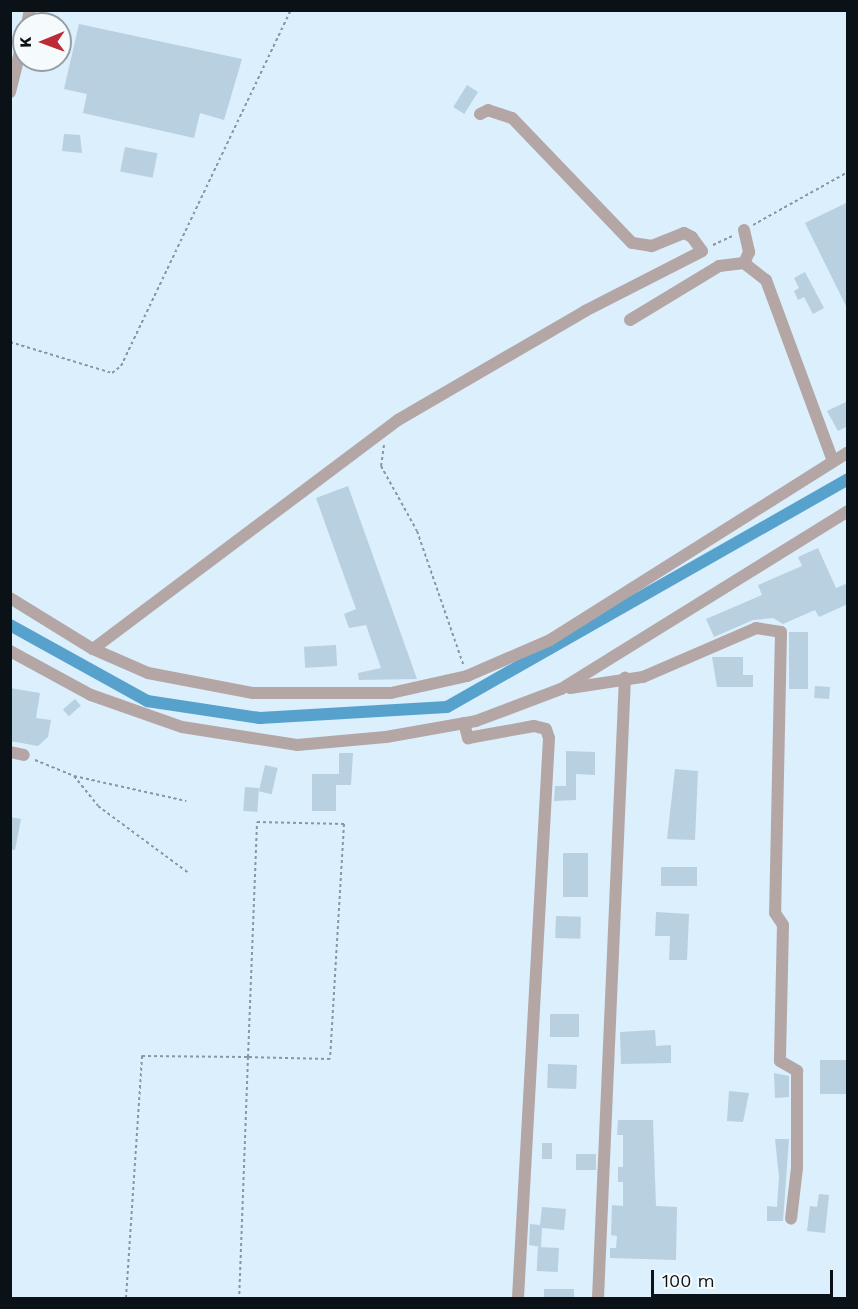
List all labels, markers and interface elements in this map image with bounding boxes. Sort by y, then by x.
north arrow [12,12,72,72]
text: K [16,37,35,48]
scale bar [654,1258,836,1296]
text: 100 m [662,1270,715,1291]

